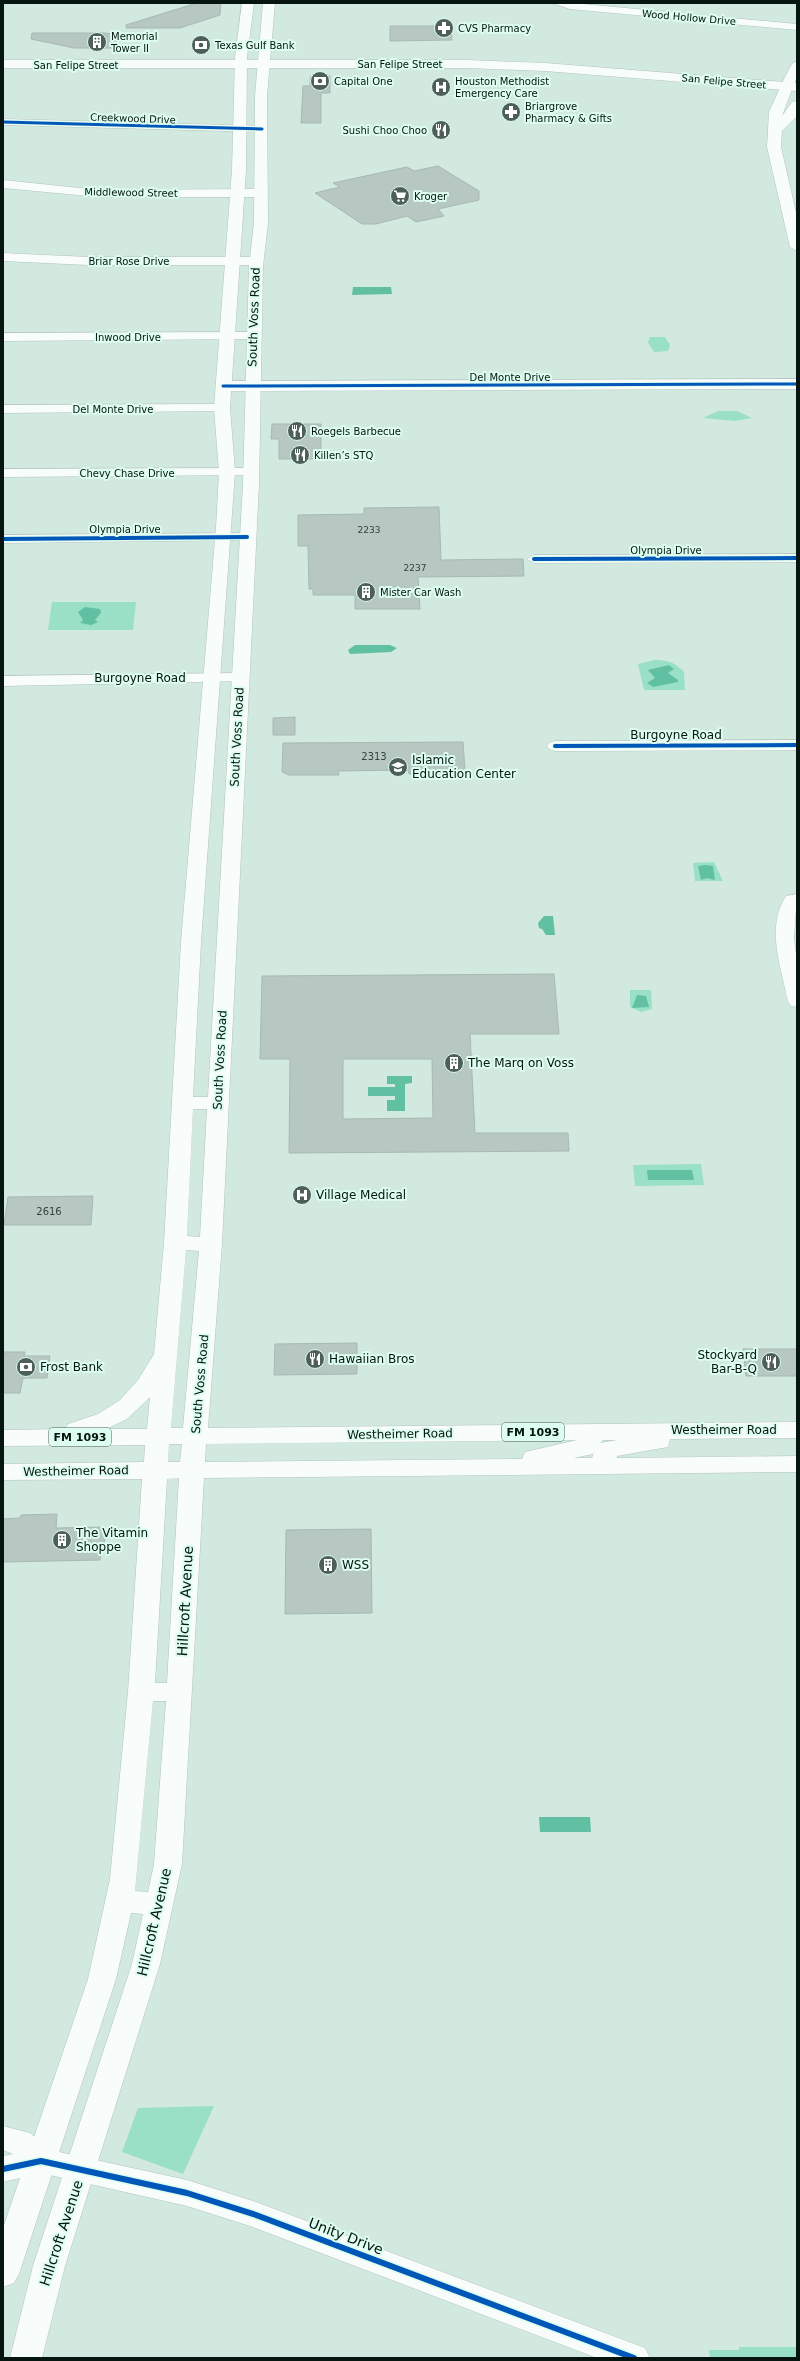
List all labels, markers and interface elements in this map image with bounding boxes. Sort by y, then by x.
street label: Wood Hollow Drive [641,8,736,27]
pharmacy icon: CVS Pharmacy [433,17,455,39]
place label: CVS Pharmacy [458,23,531,34]
building icon: Memorial Tower II [86,31,108,53]
place label: Memorial Tower II [110,31,157,54]
bank icon: Texas Gulf Bank [190,34,212,56]
place label: Texas Gulf Bank [214,40,295,51]
street label: San Felipe Street [358,59,443,70]
street label: San Felipe Street [34,60,119,71]
bank icon: Capital One [309,70,331,92]
street label: San Felipe Street [681,72,767,91]
place label: Capital One [334,76,393,87]
hospital icon: Houston Methodist Emergency Care [430,76,452,98]
place label: Houston Methodist Emergency Care [455,76,549,99]
pharmacy icon: Briargrove Pharmacy & Gifts [500,101,522,123]
place label: Briargrove Pharmacy & Gifts [525,101,612,124]
street label: Creekwood Drive [90,112,176,125]
restaurant icon: Sushi Choo Choo [430,119,452,141]
place label: Sushi Choo Choo [343,125,427,136]
supermarket icon: Kroger [389,185,411,207]
street label: Middlewood Street [84,186,178,199]
place label: Kroger [414,191,448,202]
street label: Briar Rose Drive [89,256,170,267]
street label: South Voss Road [245,267,263,367]
street label: Inwood Drive [95,332,161,343]
street label: Del Monte Drive [470,372,550,383]
street label: Del Monte Drive [73,404,153,415]
restaurant icon: Roegels Barbecue [286,420,308,442]
place label: Roegels Barbecue [311,426,401,437]
restaurant icon: Killen’s STQ [289,444,311,466]
place label: Killen’s STQ [314,450,373,461]
street label: Chevy Chase Drive [79,468,175,479]
street label: Olympia Drive [89,524,161,535]
house number: 2233 [358,525,380,535]
street label: Olympia Drive [630,545,702,556]
house number: 2237 [404,563,426,573]
building icon: Mister Car Wash [355,581,377,603]
place label: Mister Car Wash [380,587,461,598]
street label: Burgoyne Road [94,671,186,685]
street label: South Voss Road [227,687,247,787]
street label: Burgoyne Road [630,728,722,742]
house number: 2313 [361,751,387,762]
place label: Islamic Education Center [412,753,516,781]
school or university icon: Islamic Education Center [387,756,409,778]
street label: South Voss Road [210,1010,230,1110]
building icon: The Marq on Voss [443,1052,465,1074]
place label: The Marq on Voss [467,1056,574,1070]
hospital icon: Village Medical [291,1184,313,1206]
place label: Village Medical [316,1188,406,1202]
house number: 2616 [36,1206,62,1217]
street label: South Voss Road [189,1334,211,1434]
restaurant icon: Hawaiian Bros [304,1348,326,1370]
place label: Stockyard Bar-B-Q [697,1348,757,1376]
restaurant icon: Stockyard Bar-B-Q [760,1351,782,1373]
place label: Hawaiian Bros [329,1352,414,1366]
bank icon: Frost Bank [15,1356,37,1378]
place label: Frost Bank [40,1360,103,1374]
road number: FM 1093 [502,1423,564,1441]
street label: Westheimer Road [671,1423,777,1437]
street label: Westheimer Road [347,1426,453,1442]
road number: FM 1093 [49,1428,111,1446]
street label: Westheimer Road [23,1463,129,1479]
place label: The Vitamin Shoppe [75,1526,148,1554]
building icon: The Vitamin Shoppe [51,1529,73,1551]
street label: Hillcroft Avenue [174,1545,196,1657]
building icon: WSS [317,1554,339,1576]
place label: WSS [342,1558,369,1572]
street label: Hillcroft Avenue [134,1866,174,1978]
street label: Hillcroft Avenue [36,2178,86,2288]
street label: Unity Drive [306,2214,386,2258]

